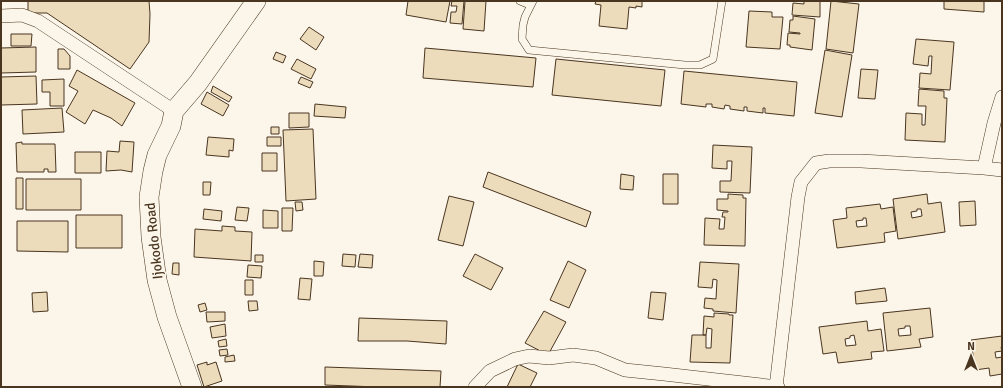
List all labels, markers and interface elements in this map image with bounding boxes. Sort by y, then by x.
street label: Ijokodo Road [142,202,166,280]
north arrow [951,336,991,376]
text: N [967,340,975,353]

